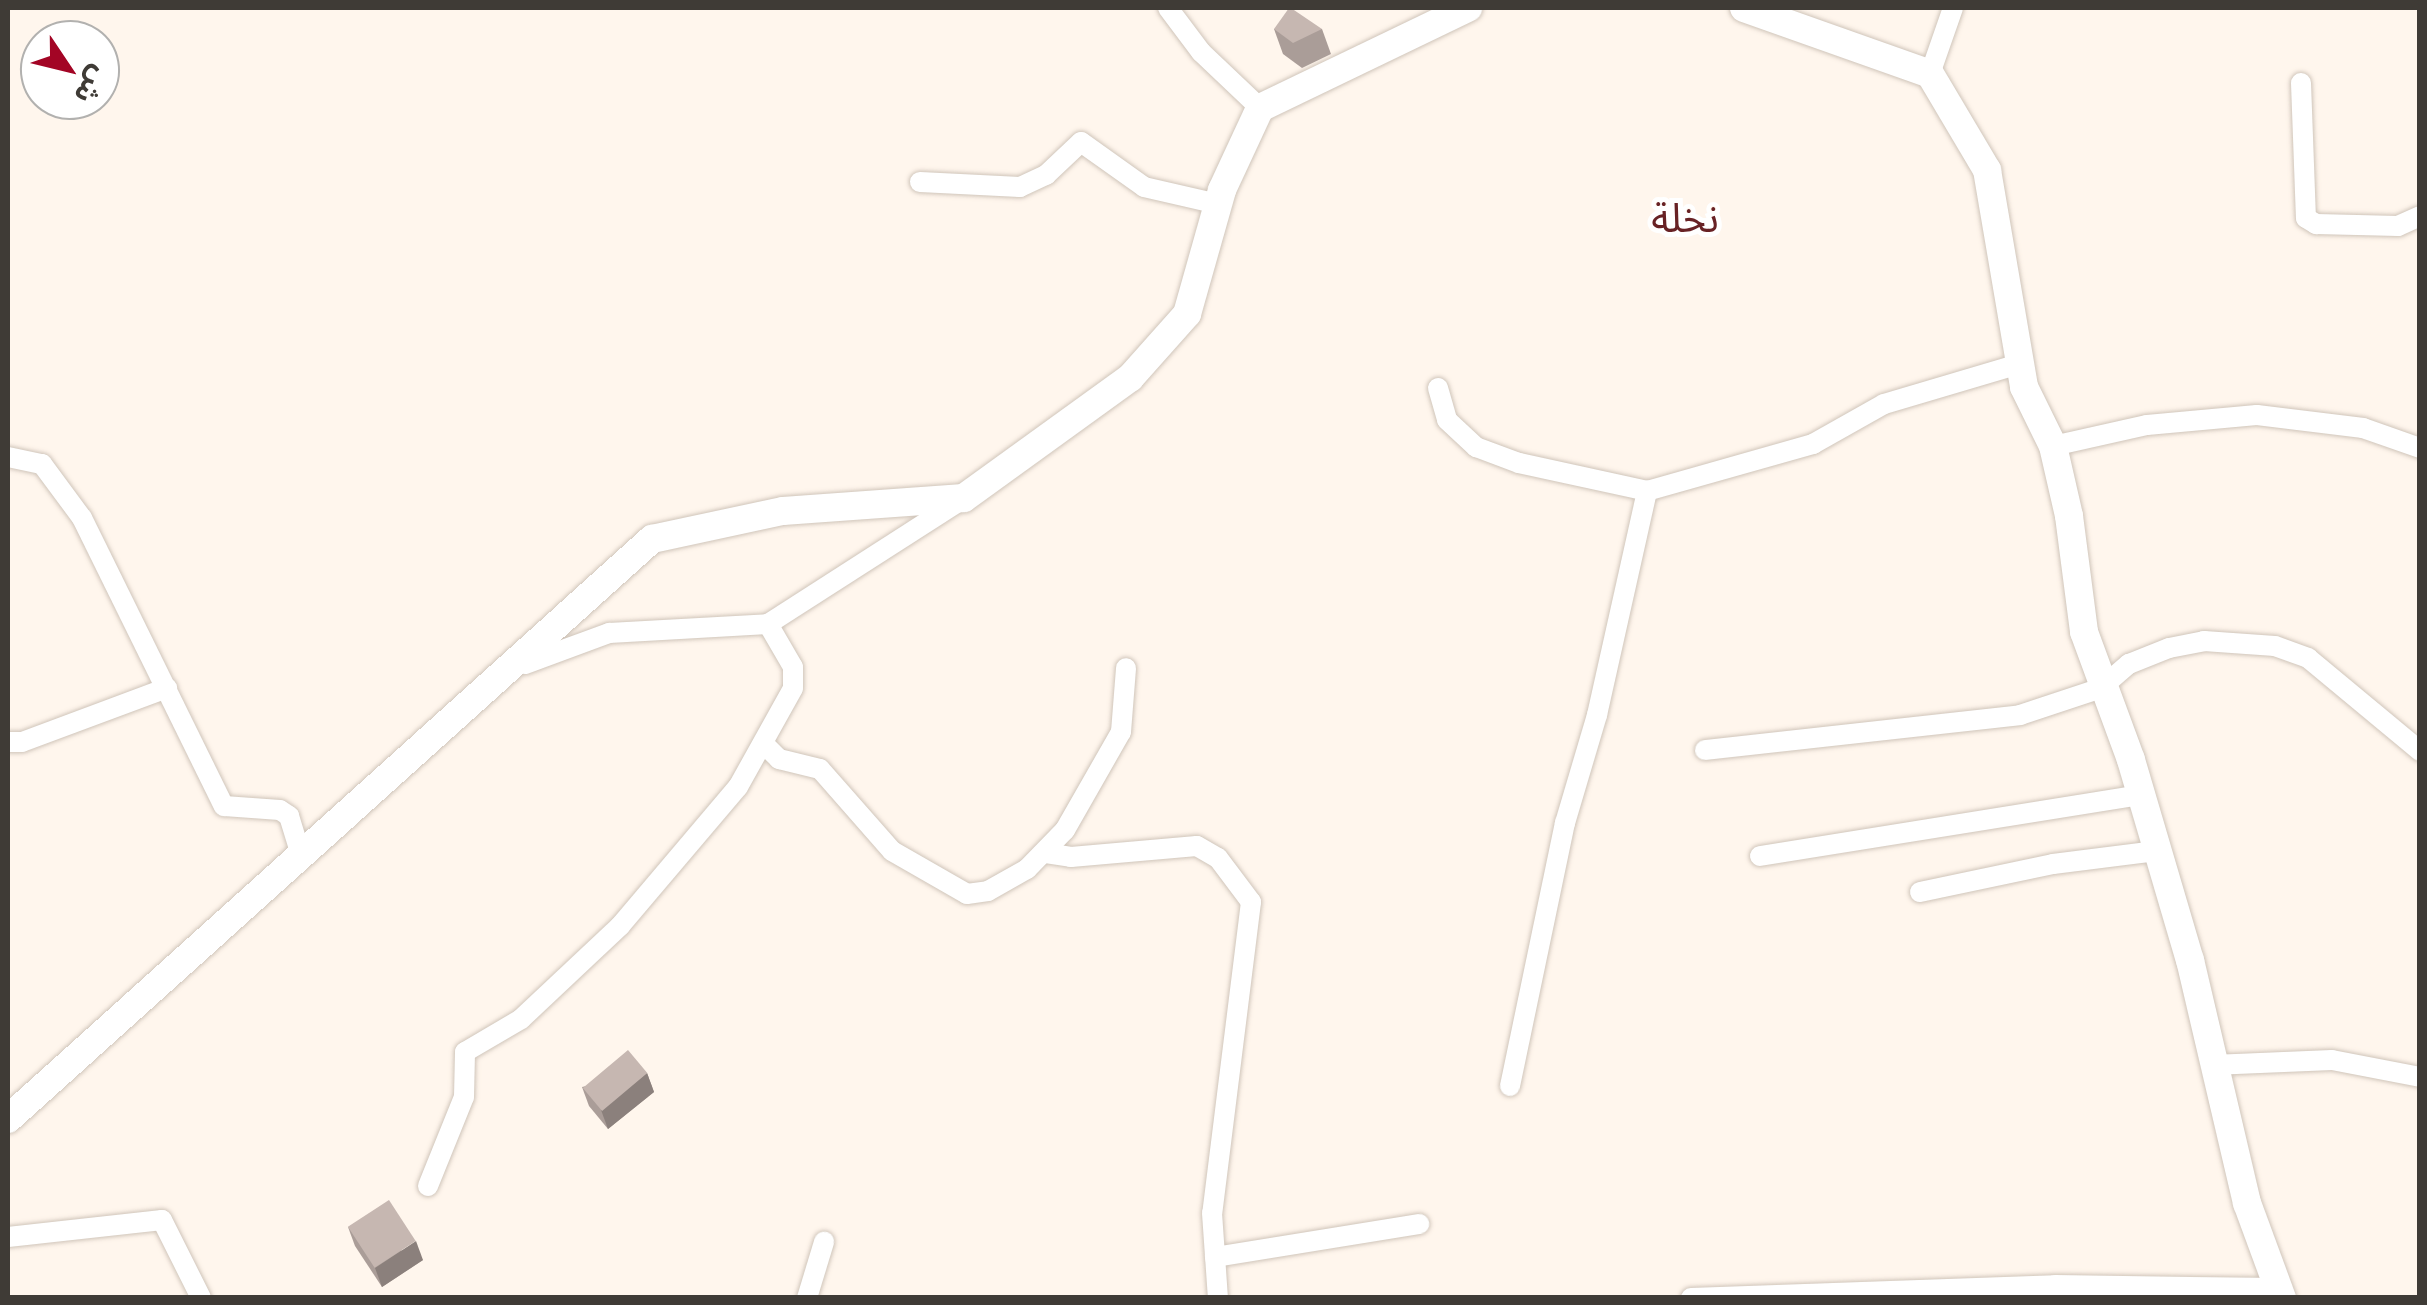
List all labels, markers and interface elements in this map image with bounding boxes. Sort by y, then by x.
north arrow [20,20,120,120]
text: ش [66,59,120,113]
district label: نخلة [1651,193,1719,241]

